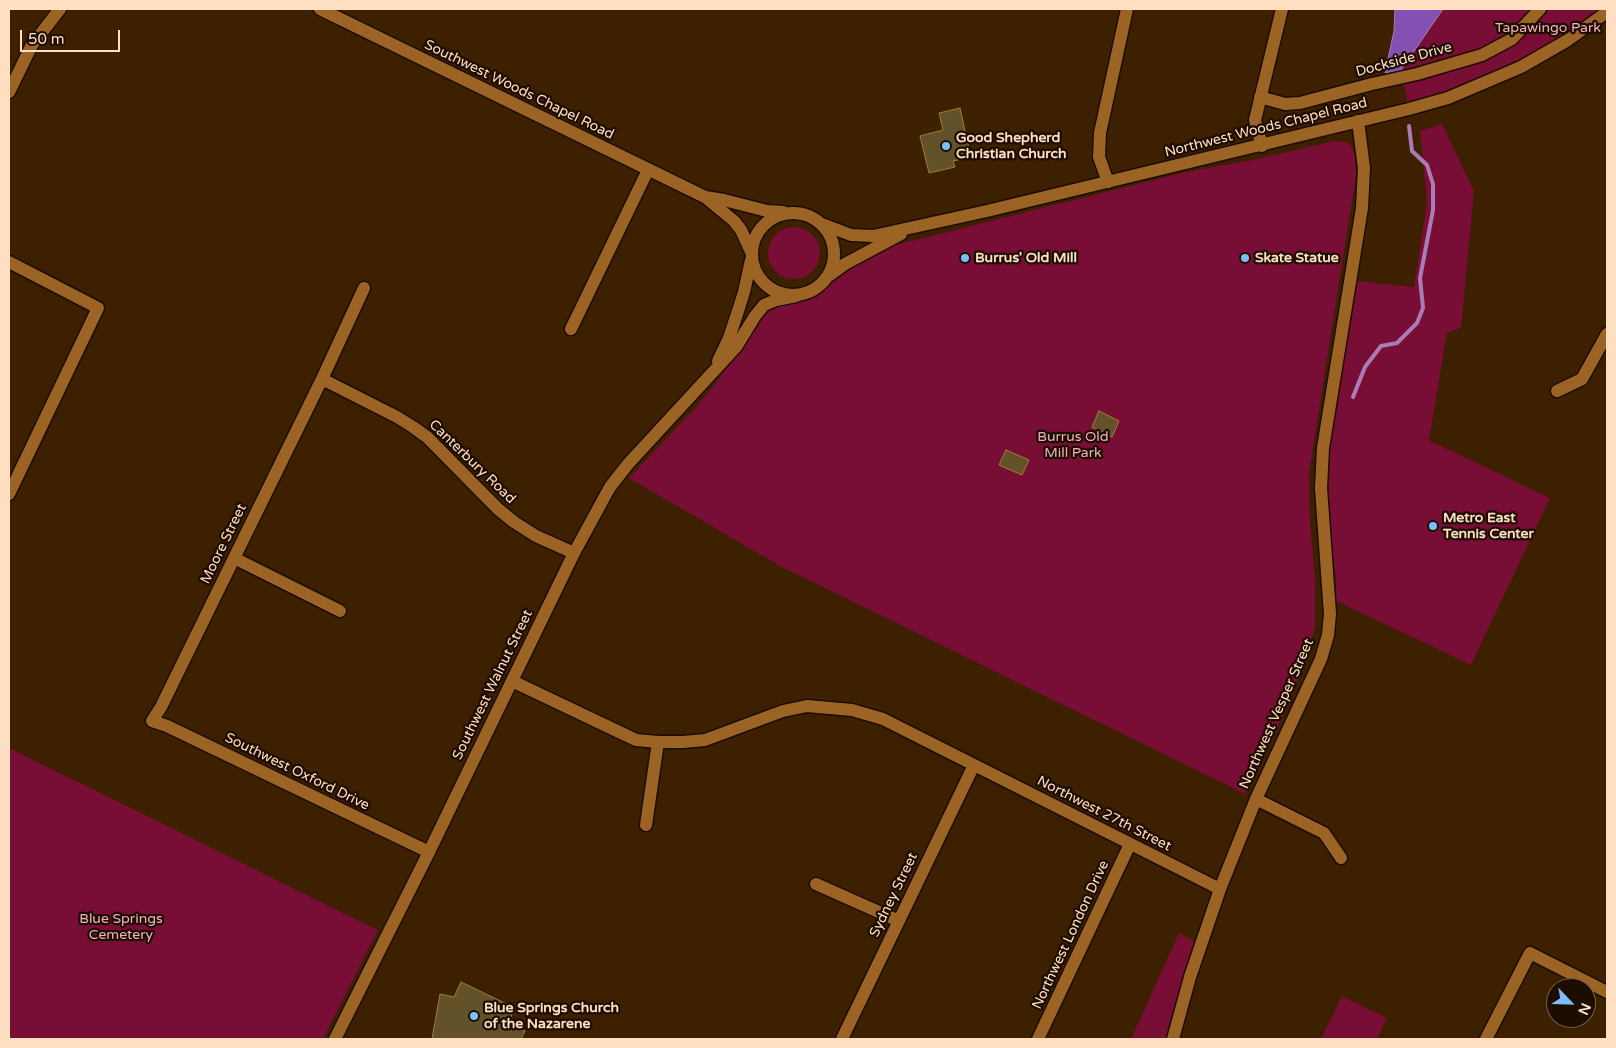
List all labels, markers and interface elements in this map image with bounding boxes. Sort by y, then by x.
scale bar [22,20,122,52]
park label: Tapawingo Park [1495,20,1601,36]
text: 50 m [28,30,65,48]
street label: Southwest Woods Chapel Road [421,37,617,143]
street label: Dockside Drive [1354,39,1454,81]
street label: Northwest Woods Chapel Road [1163,95,1369,161]
place label: Good Shepherd Christian Church [956,130,1067,162]
marker: Good Shepherd Christian Church [940,140,952,152]
place label: Burrus' Old Mill [975,250,1077,266]
place label: Skate Statue [1255,250,1339,266]
marker: Burrus' Old Mill [959,252,971,264]
marker: Skate Statue [1239,252,1251,264]
street label: Canterbury Road [425,417,519,507]
park label: Burrus Old Mill Park [1037,429,1109,462]
street label: Moore Street [197,501,251,587]
place label: Metro East Tennis Center [1443,510,1534,542]
marker: Metro East Tennis Center [1427,520,1439,532]
street label: Southwest Walnut Street [449,607,537,763]
street label: Northwest Vesper Street [1236,636,1318,792]
street label: Southwest Oxford Drive [222,730,372,814]
street label: Northwest 27th Street [1034,773,1174,855]
street label: Sydney Street [866,850,922,940]
street label: Northwest London Drive [1029,858,1113,1012]
park label: Blue Springs Cemetery [79,911,163,944]
north arrow [1546,978,1596,1028]
place label: Blue Springs Church of the Nazarene [484,1000,619,1032]
text: N [1574,1000,1594,1017]
marker: Blue Springs Church of the Nazarene [468,1010,480,1022]

